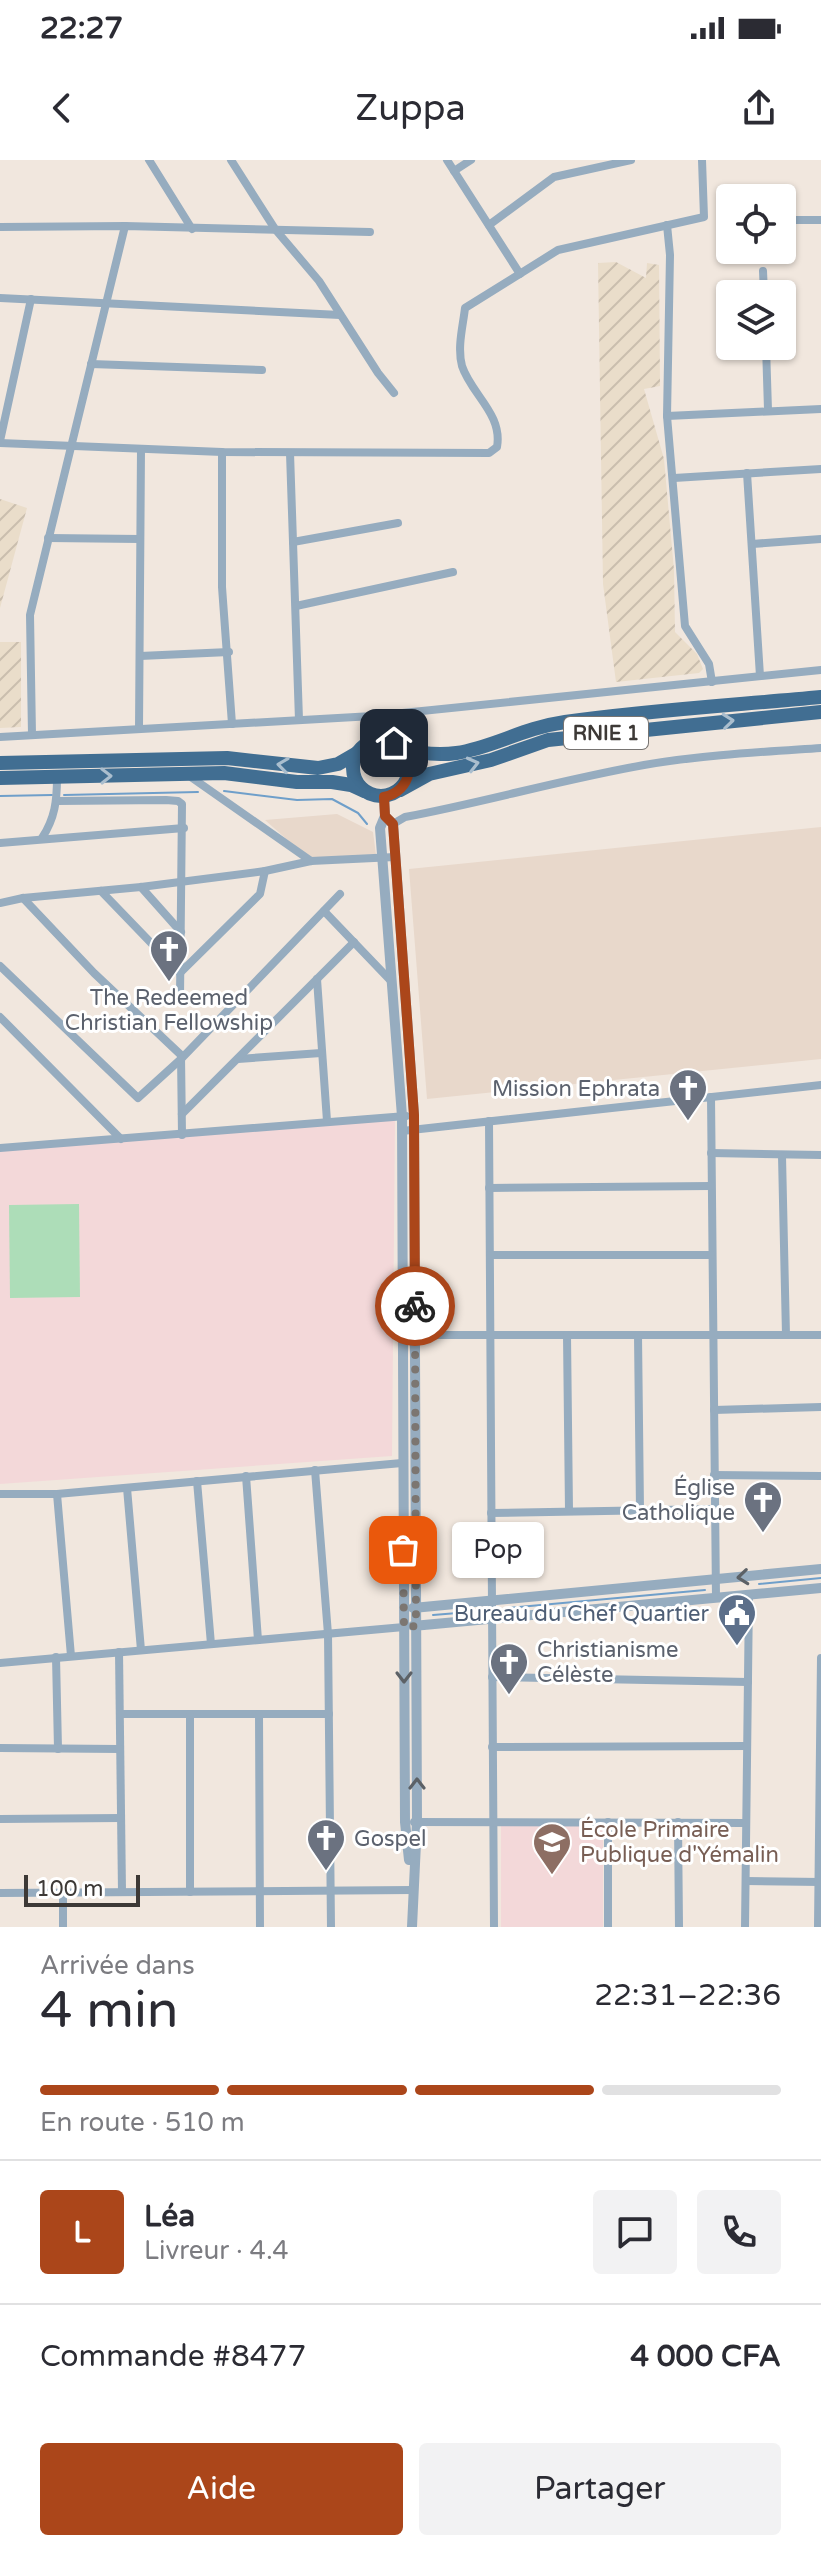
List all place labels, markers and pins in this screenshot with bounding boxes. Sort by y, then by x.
pin [360,709,428,777]
church icon: The Redeemed Christian Fellowship [148,928,190,983]
place label: The Redeemed Christian Fellowship [65,985,273,1036]
church icon: Mission Ephrata [667,1067,709,1122]
place label: Mission Ephrata [492,1076,660,1102]
place label: Église Catholique [622,1474,735,1526]
church icon: Église Catholique [742,1479,784,1534]
pin [369,1516,437,1584]
callout: Pop [451,1522,543,1578]
public building icon: Bureau du Chef Quartier [716,1592,758,1647]
place label: Bureau du Chef Quartier [454,1601,710,1627]
place label: Christianisme Célèste [537,1637,678,1688]
church icon: Christianisme Célèste [488,1641,530,1696]
place label: École Primaire Publique d'Yémalin [580,1816,779,1868]
church icon: Gospel [305,1817,347,1872]
school or university icon: École Primaire Publique d'Yémalin [531,1821,573,1876]
place label: Gospel [354,1826,426,1852]

